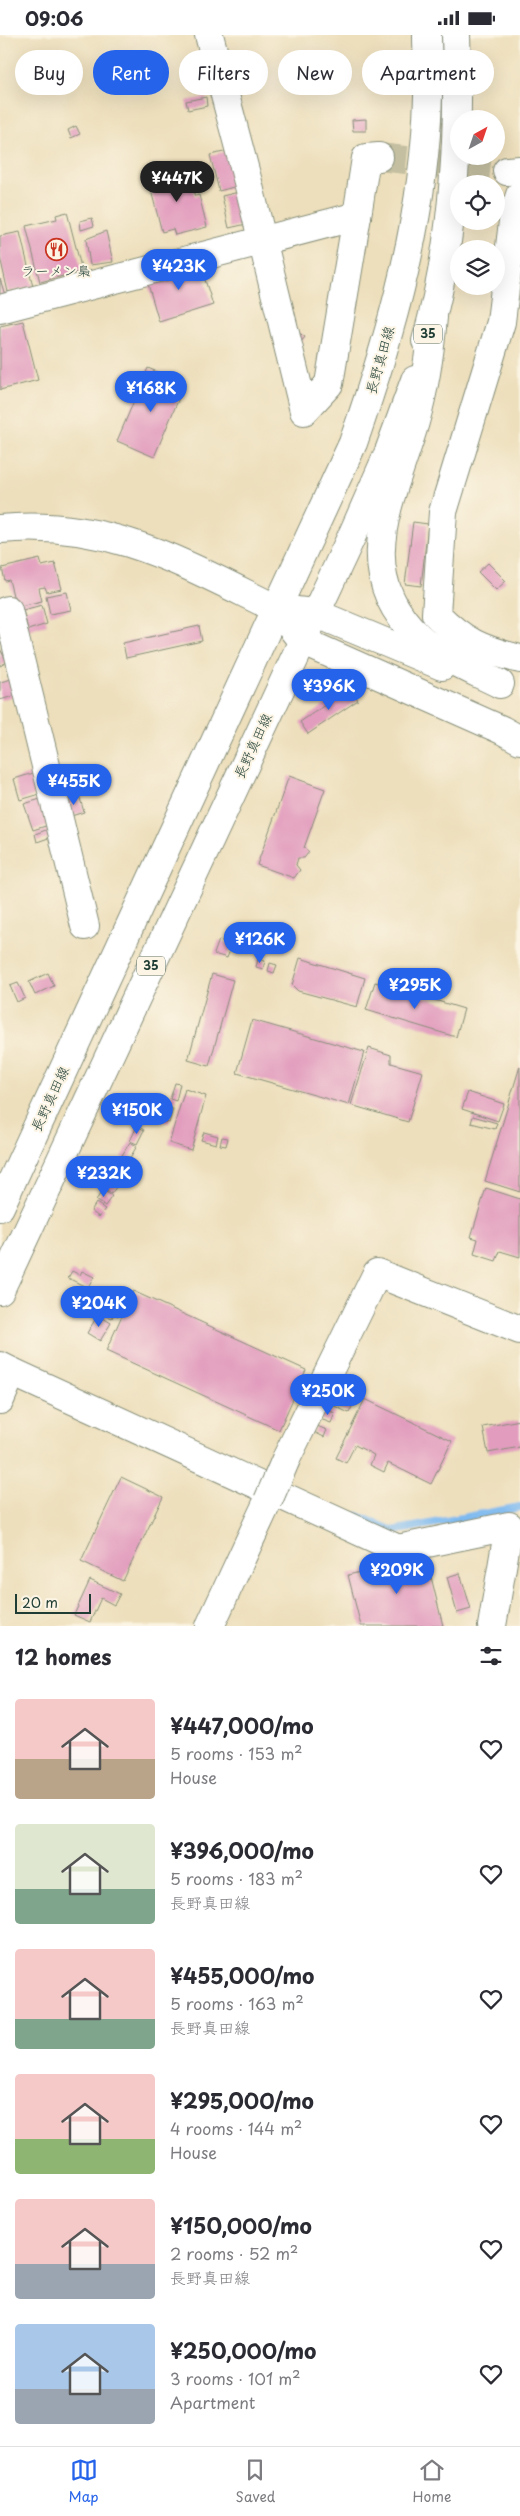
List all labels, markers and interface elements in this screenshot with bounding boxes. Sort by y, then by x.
text: 09:06 [25,4,83,32]
chip: Buy [15,50,83,95]
chip: Rent [93,50,169,95]
chip: Filters [179,50,268,95]
chip: New [278,50,352,95]
chip: Apartment [362,50,494,95]
north arrow [450,110,505,165]
map controls [450,110,505,295]
pin: ¥447K [142,161,212,203]
text: ¥447K [151,165,203,189]
button: locate [450,175,505,230]
restaurant icon: ラーメン梟 [44,237,68,261]
button: layers [450,240,505,295]
pin: ¥423K [144,249,214,291]
text: ¥423K [152,253,206,277]
place label: ラーメン梟 [21,260,91,281]
street label: 長野真田線 [360,323,399,396]
road number: 35 [414,325,442,343]
pin: ¥168K [116,371,186,413]
text: ¥168K [126,375,176,399]
pin: ¥396K [294,669,364,711]
text: ¥396K [303,673,355,697]
street label: 長野真田線 [228,710,277,782]
pin: ¥455K [39,763,109,806]
text: ¥455K [48,768,100,792]
pin: ¥126K [225,921,295,964]
text: ¥126K [235,926,285,950]
road number: 35 [137,956,165,975]
pin: ¥295K [380,967,450,1010]
text: ¥295K [389,972,441,996]
street label: 長野真田線 [25,1063,74,1135]
pin: ¥150K [102,1093,172,1135]
text: ¥150K [112,1097,162,1121]
pin: ¥232K [69,1155,139,1198]
text: ¥232K [77,1160,131,1184]
pin: ¥204K [64,1285,134,1328]
text: ¥204K [72,1290,126,1314]
pin: ¥250K [293,1373,363,1416]
text: ¥250K [301,1378,355,1402]
pin: ¥209K [362,1553,432,1595]
text: ¥209K [370,1557,424,1581]
scale bar [15,1591,91,1614]
text: 20 m [22,1592,58,1613]
text: 12 homes [15,1640,112,1672]
icon: filters [477,1642,505,1670]
text: ¥447,000/mo [170,1709,314,1741]
icon: home [55,1719,115,1779]
icon: heart [477,1735,505,1763]
text: 5 rooms · 153 m² [170,1741,303,1765]
text: House [170,1765,217,1789]
text: ¥396,000/mo [170,1834,314,1866]
icon: home [55,1844,115,1904]
icon: heart [477,1860,505,1888]
text: 5 rooms · 183 m² [170,1866,303,1890]
text: 長野真田線 [170,1890,250,1914]
text: ¥455,000/mo [170,1959,314,1991]
icon: home [55,1969,115,2029]
icon: heart [477,1985,505,2013]
text: 5 rooms · 163 m² [170,1991,304,2015]
text: 長野真田線 [170,2015,250,2039]
text: ¥295,000/mo [170,2084,314,2116]
icon: home [55,2094,115,2154]
icon: heart [477,2110,505,2138]
text: 4 rooms · 144 m² [170,2116,302,2140]
text: House [170,2140,217,2164]
text: ¥150,000/mo [170,2209,312,2241]
icon: home [55,2219,115,2279]
icon: heart [477,2235,505,2263]
text: 2 rooms · 52 m² [170,2241,298,2265]
text: 長野真田線 [170,2265,250,2289]
text: ¥250,000/mo [170,2334,316,2366]
icon: home [55,2344,115,2404]
icon: heart [477,2360,505,2388]
text: 3 rooms · 101 m² [170,2366,301,2390]
text: Apartment [170,2390,255,2414]
tab: Map [69,2456,98,2507]
tab: Saved [236,2456,275,2507]
tab: Home [412,2456,451,2507]

